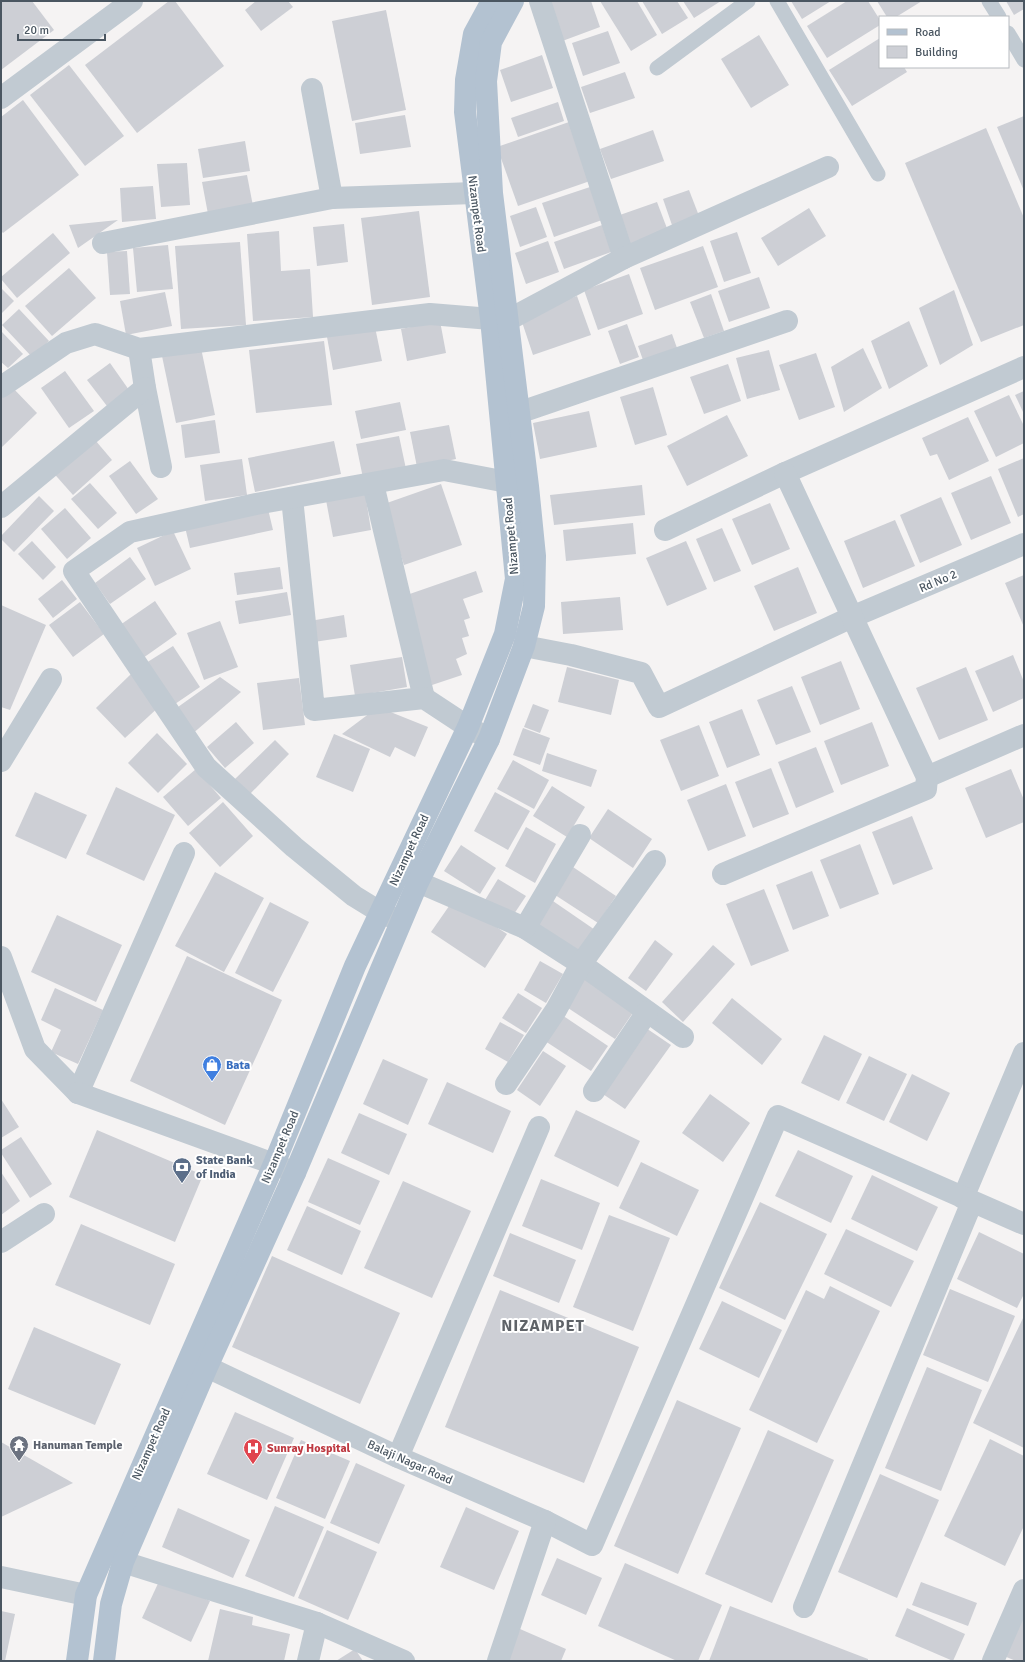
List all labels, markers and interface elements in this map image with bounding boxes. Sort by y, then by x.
scale bar [18,16,105,42]
legend [879,16,1009,68]
text: 20 m [24,23,49,38]
text: Road [915,25,941,40]
text: Building [915,45,958,60]
street label: Nizampet Road [464,175,489,253]
street label: Nizampet Road [501,497,522,575]
street label: Rd No 2 [917,567,959,596]
street label: Nizampet Road [386,812,433,888]
shop icon: Bata [201,1054,223,1082]
place label: Bata [226,1058,250,1073]
street label: Nizampet Road [258,1109,302,1186]
place label: State Bank of India [196,1153,253,1182]
bank icon: State Bank of India [171,1156,193,1184]
district label: NIZAMPET [501,1316,585,1336]
street label: Nizampet Road [129,1406,174,1483]
temple icon: Hanuman Temple [8,1434,30,1462]
hospital icon: Sunray Hospital [242,1437,264,1465]
street label: Balaji Nagar Road [365,1437,455,1488]
place label: Hanuman Temple [33,1438,122,1453]
place label: Sunray Hospital [267,1441,351,1456]

